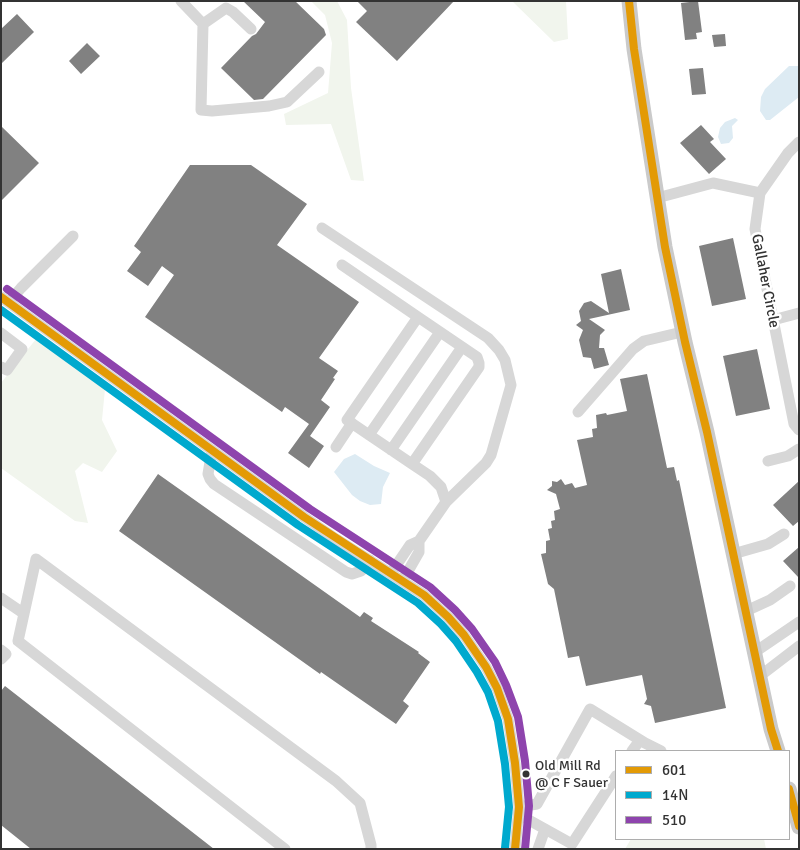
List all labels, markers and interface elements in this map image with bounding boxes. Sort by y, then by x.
street label: Gallaher Circle [747,233,783,329]
legend [615,750,790,840]
place label: Old Mill Rd @ C F Sauer [535,758,608,790]
text: 601 [662,761,686,779]
marker: Old Mill Rd @ C F Sauer [521,769,531,779]
text: 14N [662,786,688,804]
text: 510 [662,811,686,829]

